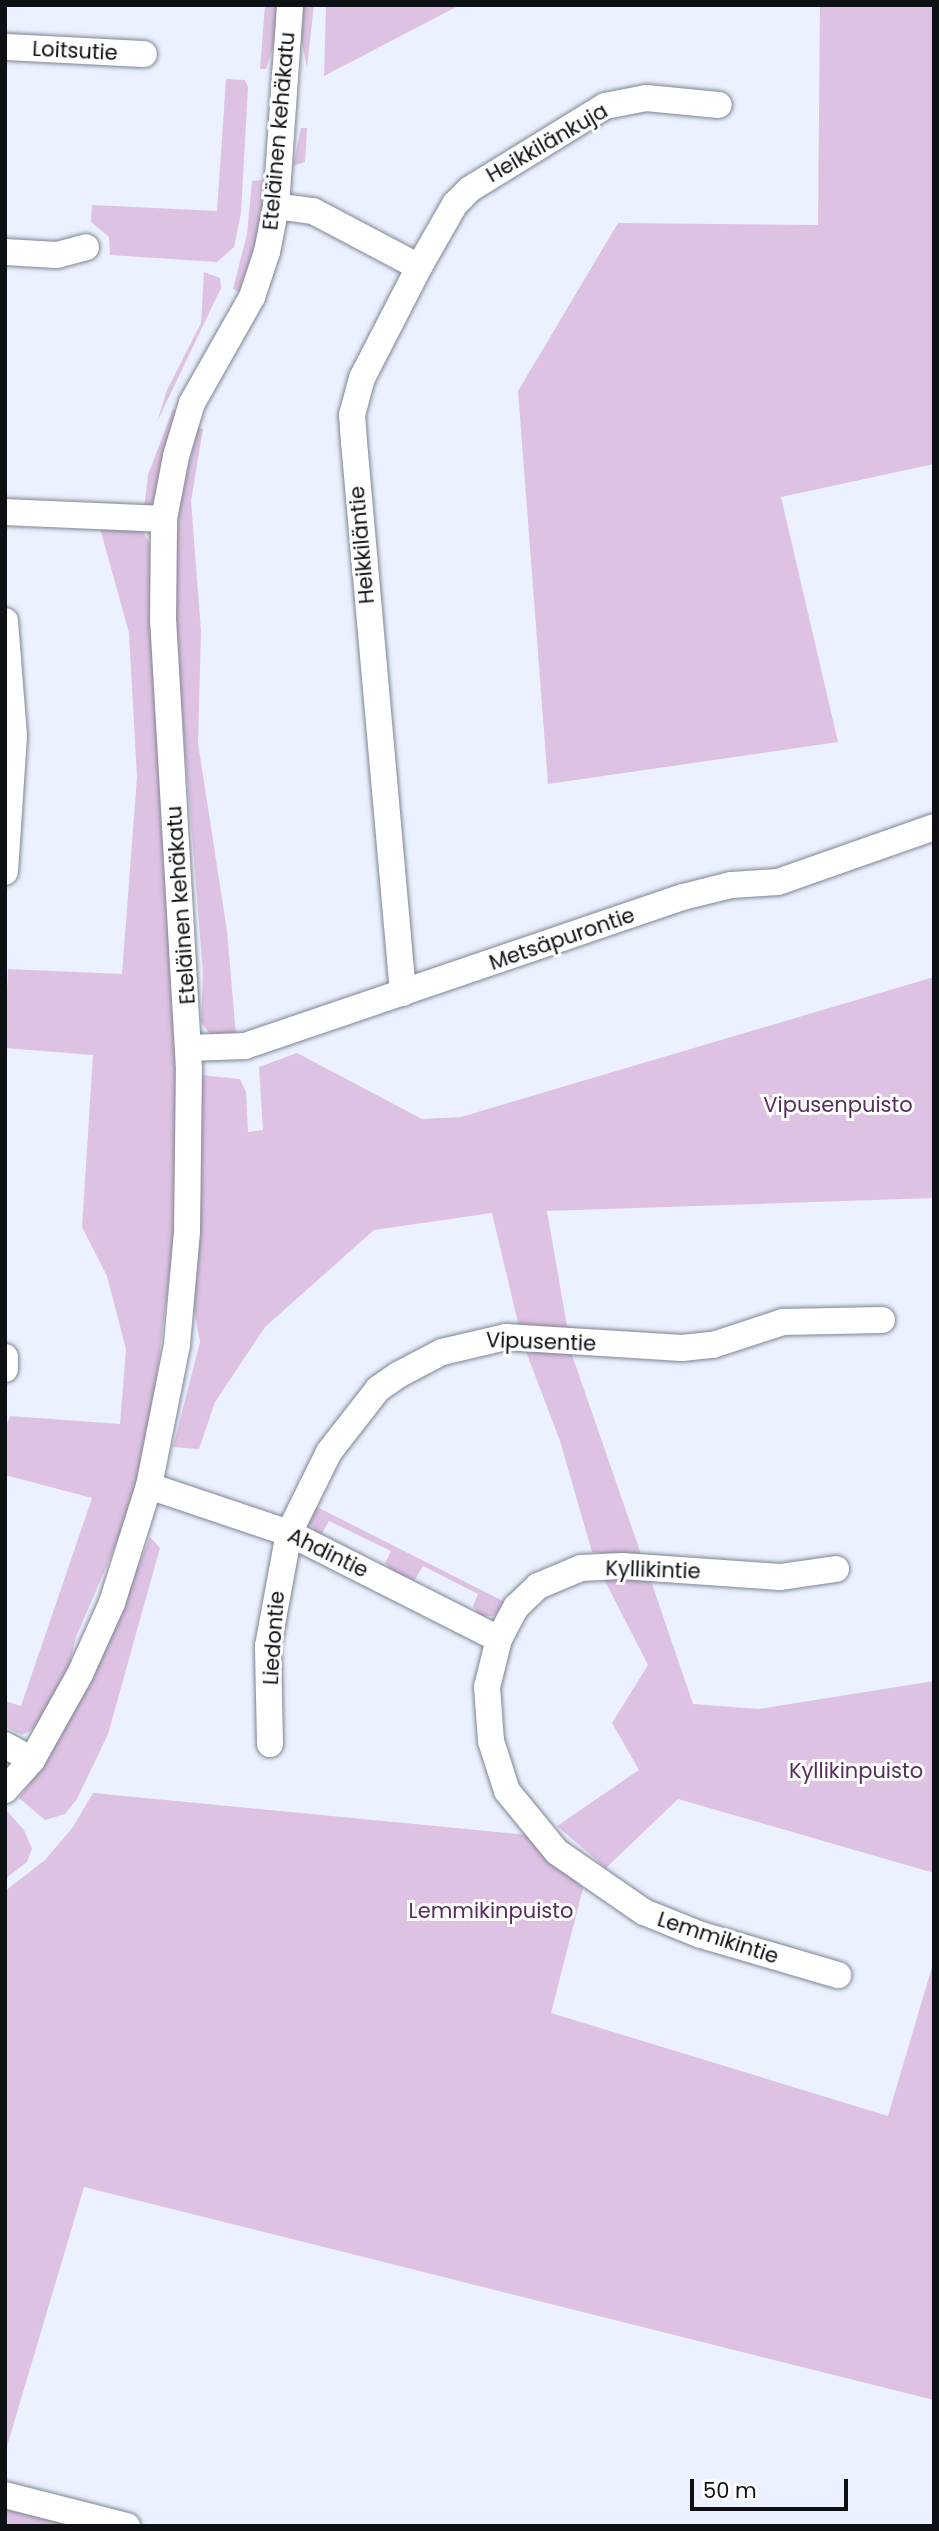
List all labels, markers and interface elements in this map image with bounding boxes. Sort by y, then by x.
street label: Eteläinen kehäkatu [258,31,300,231]
street label: Loitsutie [32,36,118,66]
street label: Heikkilänkuja [482,98,612,188]
street label: Heikkiläntie [344,485,380,605]
street label: Eteläinen kehäkatu [161,805,201,1005]
street label: Metsäpurontie [486,902,638,976]
park label: Vipusenpuisto [763,1092,913,1118]
street label: Vipusentie [485,1327,597,1357]
street label: Ahdintie [284,1523,372,1583]
street label: Kyllikintie [605,1556,701,1584]
street label: Liedontie [258,1590,290,1686]
park label: Kyllikinpuisto [789,1758,923,1784]
park label: Lemmikinpuisto [409,1898,573,1924]
street label: Lemmikintie [654,1907,782,1969]
scale bar [694,2464,852,2508]
text: 50 m [703,2476,757,2505]

